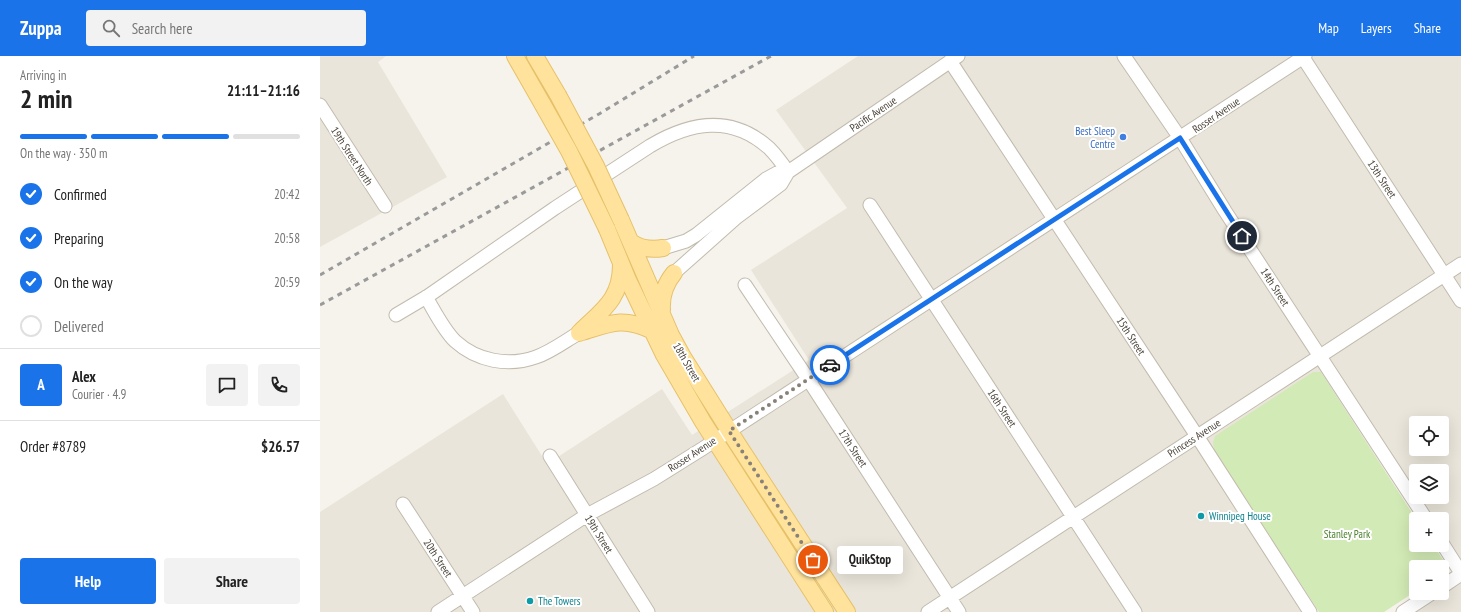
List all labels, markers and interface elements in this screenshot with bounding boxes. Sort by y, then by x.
search box [86,10,366,46]
text: Zuppa [20,16,62,40]
icon: search [100,17,122,39]
text: Search here [132,19,193,38]
text: Map [1318,19,1339,37]
text: Layers [1361,19,1392,37]
text: Share [1414,19,1441,37]
text: Arriving in [20,67,67,84]
text: 21:11–21:16 [227,81,300,100]
text: 2 min [20,82,73,115]
street label: Pacific Avenue [847,93,900,135]
street label: Rosser Avenue [1190,94,1243,136]
street label: 19th Street North [328,124,376,188]
place label: Best Sleep Centre [1075,124,1115,151]
marker: Best Sleep Centre [1118,132,1128,142]
text: On the way · 350 m [20,145,107,162]
street label: 13th Street [1364,157,1400,201]
icon: check [20,183,42,205]
text: Confirmed [54,185,107,204]
text: 20:42 [274,186,300,203]
pin [1225,219,1259,253]
icon: home [1231,225,1253,247]
icon: check [20,227,42,249]
text: Preparing [54,229,104,248]
text: 20:58 [274,230,300,247]
street label: 14th Street [1257,265,1293,309]
icon: check [20,271,42,293]
text: On the way [54,273,113,292]
text: 20:59 [274,274,300,291]
street label: 15th Street [1113,314,1149,358]
text: Delivered [54,317,104,336]
street label: 18th Street [670,340,704,384]
courier [810,345,850,385]
icon: car [819,354,841,376]
button: chat [206,364,248,406]
button: phone [258,364,300,406]
text: Alex [72,367,96,386]
text: A [37,375,45,394]
text: Courier · 4.9 [72,386,126,403]
street label: 16th Street [984,386,1020,430]
street label: Princess Avenue [1165,415,1224,460]
map controls [1409,416,1449,600]
button: locate [1409,416,1449,456]
street label: 17th Street [835,426,871,470]
street label: Rosser Avenue [665,433,719,475]
text: Order #8789 [20,437,86,456]
text: $26.57 [261,437,300,456]
button: layers [1409,464,1449,504]
place label: Winnipeg House [1209,509,1271,523]
marker: Winnipeg House [1196,511,1206,521]
street label: 19th Street [582,512,616,556]
button: + [1409,512,1449,552]
park label: Stanley Park [1324,527,1371,541]
street label: 20th Street [420,536,456,580]
pin [796,543,830,577]
callout: QuikStop [837,546,903,574]
icon: bag [802,549,824,571]
text: QuikStop [849,551,891,568]
button: Help [20,558,156,604]
button: Share [164,558,300,604]
button: − [1409,560,1449,600]
place label: The Towers [538,594,581,608]
marker: The Towers [525,596,535,606]

